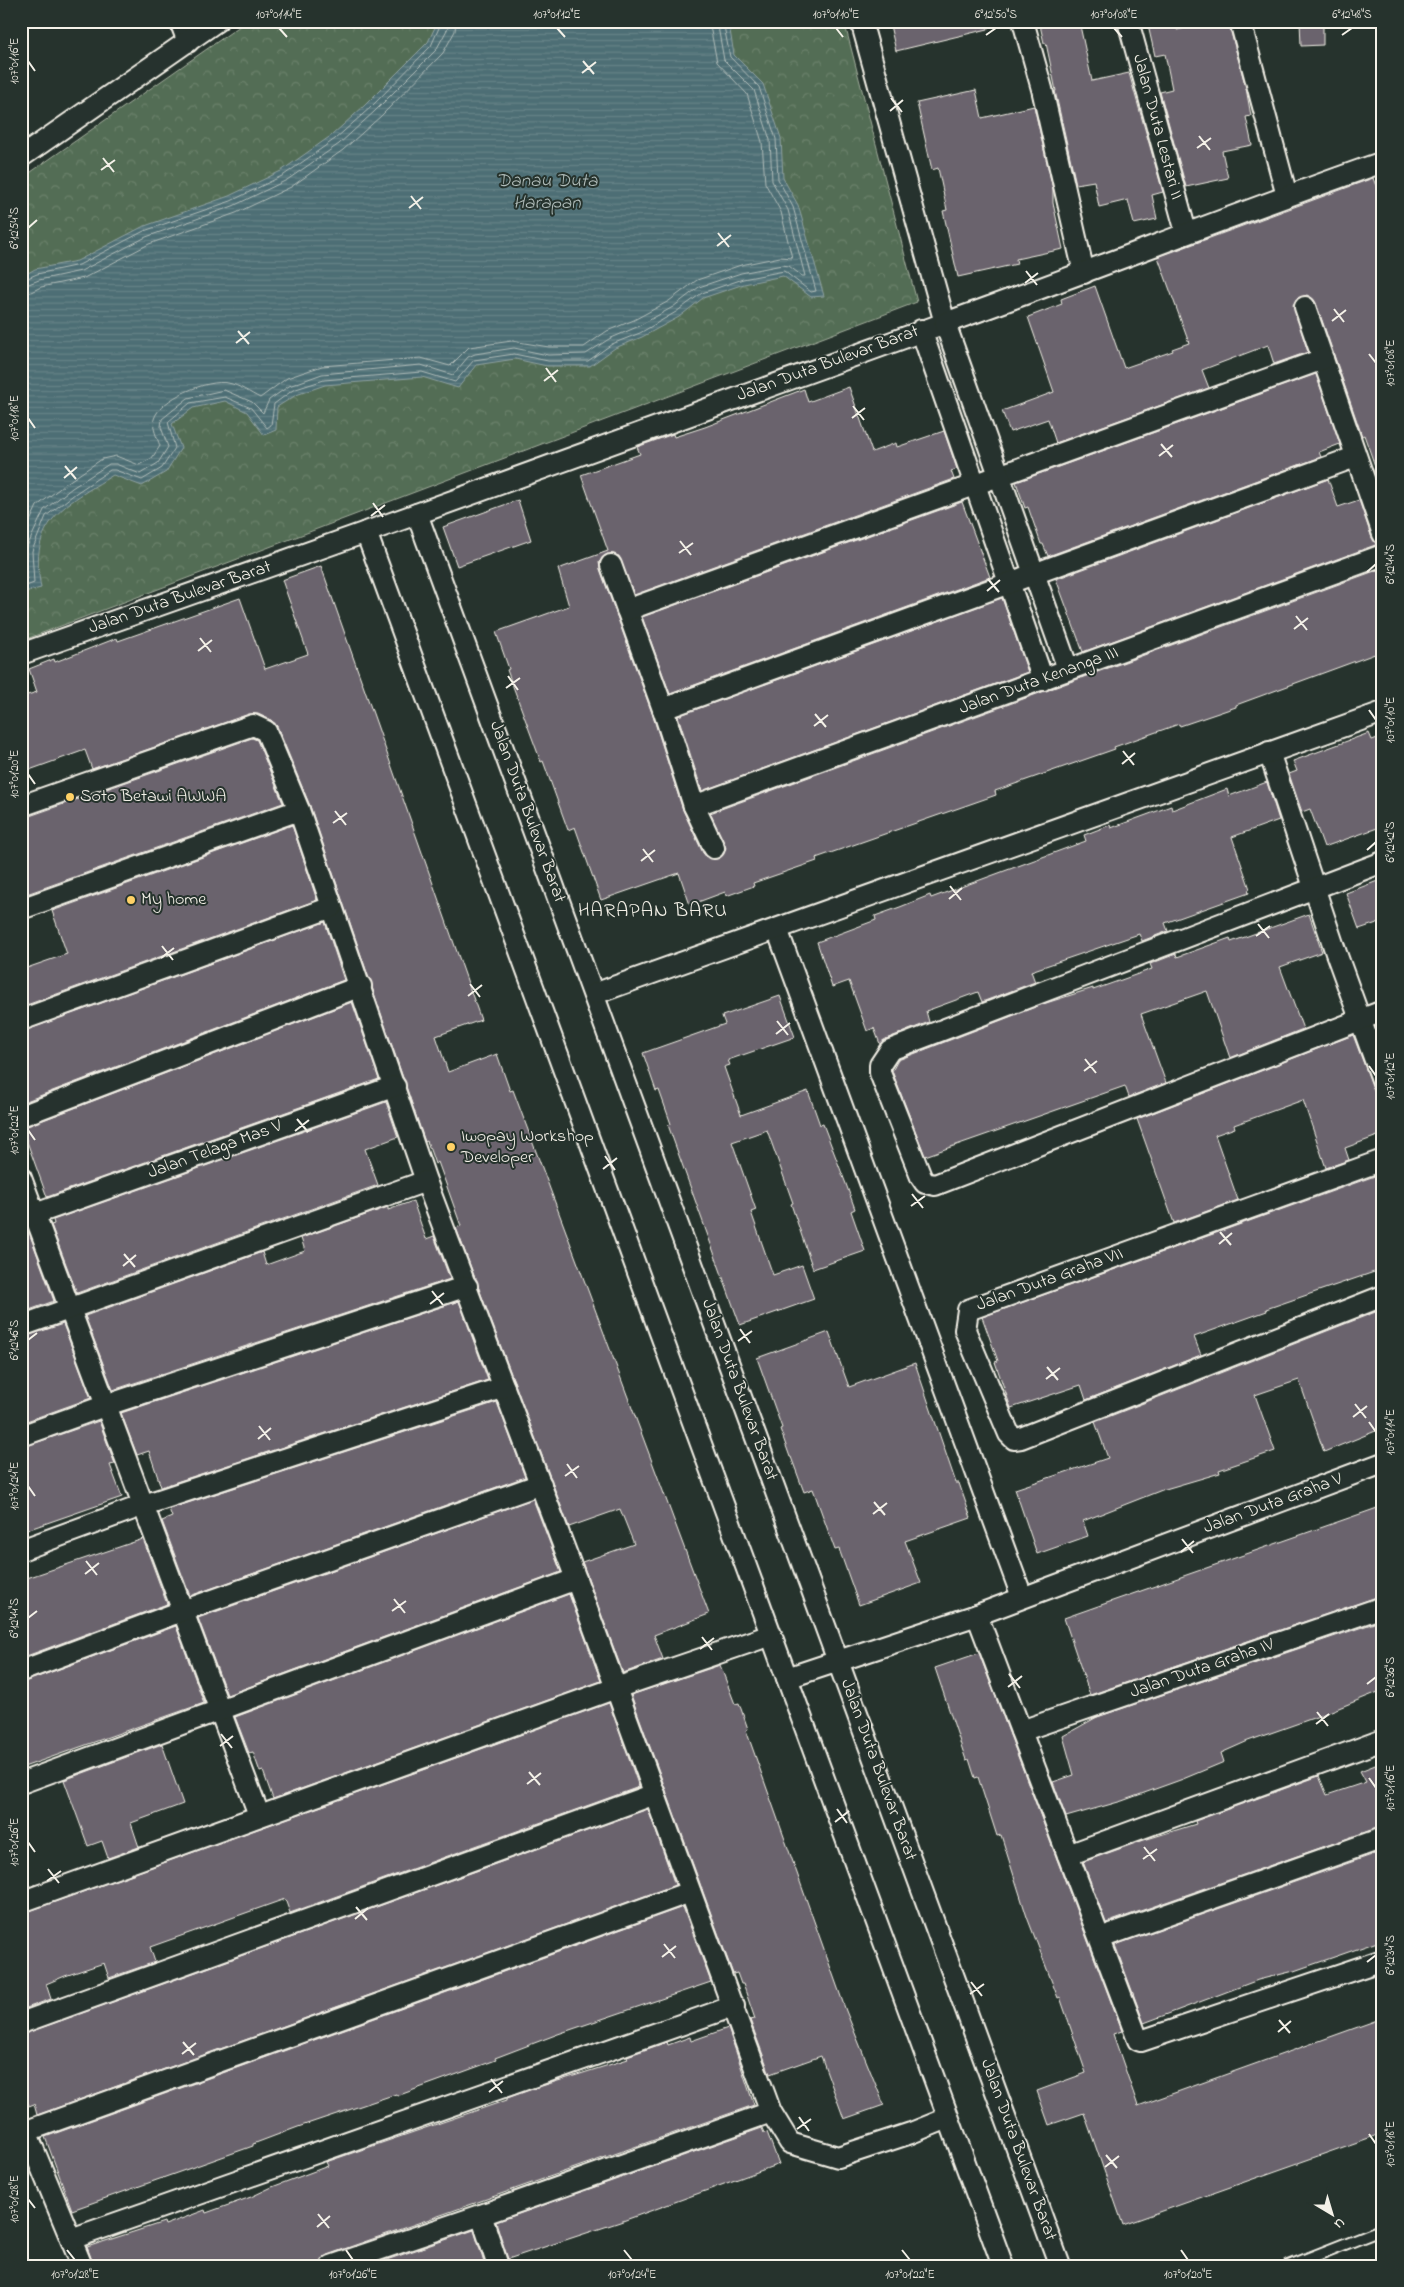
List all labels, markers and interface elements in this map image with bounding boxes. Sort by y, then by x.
text: 107°01'14"E [256,6,302,24]
text: 107°01'12"E [533,6,581,24]
text: 107°01'10"E [813,6,859,24]
text: 6°12'50"S [975,6,1017,24]
text: 107°01'08"E [1090,6,1138,24]
text: 6°12'48"S [1332,6,1372,24]
text: 107°01'16"E [6,38,24,84]
street label: Jalan Duta Lestari II [1125,51,1189,203]
water label: Danau Duta Harapan [497,168,598,217]
text: 6°12'54"S [6,207,24,249]
street label: Jalan Duta Bulevar Barat [733,319,923,409]
text: 107°01'08"E [1382,339,1400,387]
text: 107°01'18"E [6,395,24,441]
text: 6°12'44"S [1382,544,1400,584]
street label: Jalan Duta Bulevar Barat [85,554,275,642]
street label: Jalan Duta Kenanga III [956,640,1123,723]
text: 107°01'10"E [1382,697,1400,743]
street label: Jalan Duta Bulevar Barat [482,717,572,907]
text: 107°01'20"E [6,750,24,798]
place label: Soto Betawi AWWA [80,784,226,810]
marker: Soto Betawi AWWA [64,791,76,803]
text: 6°12'42"S [1382,821,1400,862]
place label: My home [141,887,207,913]
marker: My home [125,894,137,906]
district label: HARAPAN BARU [578,897,728,926]
text: 107°01'12"E [1382,1052,1400,1100]
text: 107°01'22"E [6,1105,24,1155]
street label: Jalan Telaga Mas V [144,1114,286,1187]
place label: Iwopay Workshop Developer [460,1124,594,1171]
marker: Iwopay Workshop Developer [445,1141,457,1153]
street label: Jalan Duta Graha VII [973,1241,1127,1319]
street label: Jalan Duta Bulevar Barat [694,1295,784,1485]
text: 6°12'46"S [6,1320,24,1360]
text: 107°01'14"E [1382,1409,1400,1455]
text: 107°01'24"E [6,1462,24,1510]
street label: Jalan Duta Graha V [1200,1467,1347,1541]
text: 6°12'44"S [6,1598,24,1638]
street label: Jalan Duta Graha IV [1127,1632,1278,1706]
text: 6°12'36"S [1382,1657,1400,1697]
street label: Jalan Duta Bulevar Barat [833,1675,923,1865]
text: 107°01'16"E [1382,1765,1400,1811]
text: 107°01'26"E [6,1818,24,1866]
text: 6°12'34"S [1382,1935,1400,1975]
street label: Jalan Duta Bulevar Barat [973,2055,1063,2245]
text: 107°01'18"E [1382,2121,1400,2167]
text: 107°01'28"E [6,2175,24,2223]
north arrow [1306,2190,1356,2240]
text: U [1329,2212,1349,2234]
text: 107°01'28"E [51,2266,99,2284]
text: 107°01'26"E [329,2266,377,2284]
text: 107°01'24"E [608,2266,656,2284]
text: 107°01'22"E [885,2266,935,2284]
text: 107°01'20"E [1164,2266,1212,2284]

